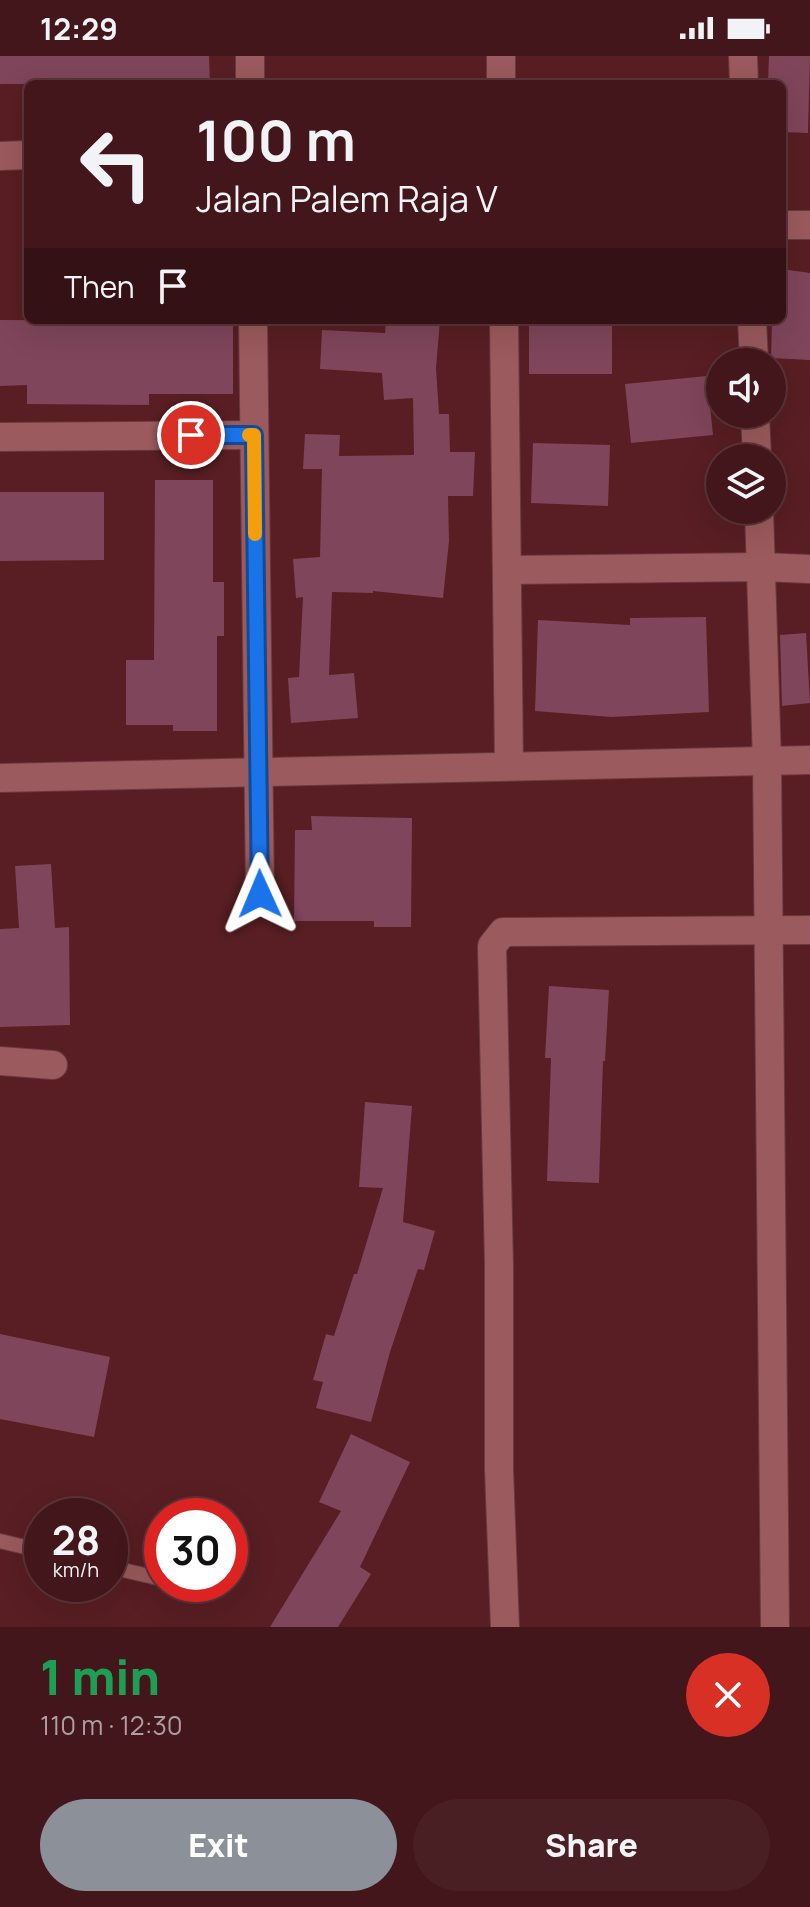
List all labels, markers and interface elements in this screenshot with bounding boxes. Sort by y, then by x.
text: 12:29 [40,8,118,49]
text: 100 m [196,101,356,178]
icon: left [64,112,168,216]
text: Jalan Palem Raja V [196,174,498,223]
icon: arrive [151,264,195,308]
text: Then [64,266,135,307]
map controls [706,348,786,524]
button: sound [706,348,786,428]
pin [157,401,225,469]
icon: arrive [169,413,213,457]
button: layers [706,444,786,524]
position arrow [218,852,302,936]
speed limit sign: 30 [144,1498,248,1602]
text: 28 [52,1512,100,1567]
text: km/h [53,1556,99,1583]
text: 1 min [40,1644,160,1709]
button: close [686,1653,770,1737]
text: 110 m · 12:30 [40,1707,183,1743]
button: Exit [40,1799,397,1891]
button: Share [413,1799,770,1891]

